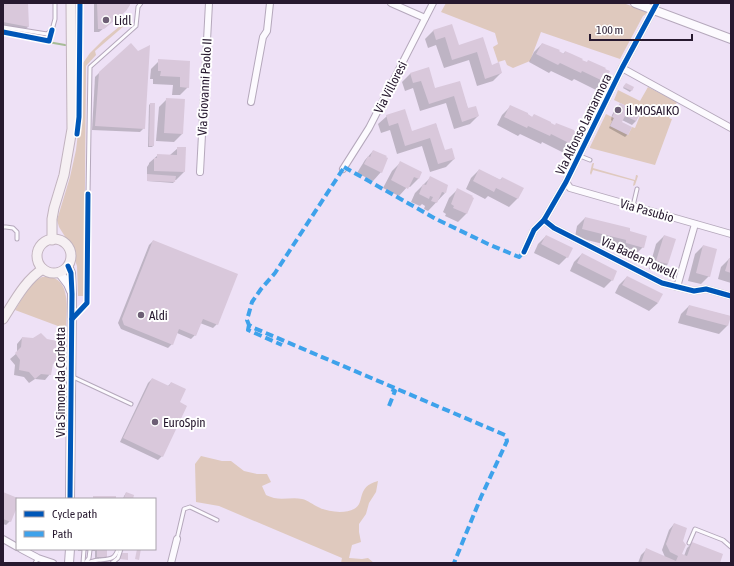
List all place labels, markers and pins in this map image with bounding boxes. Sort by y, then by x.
place label: Lidl [114,13,132,28]
marker: Lidl [101,15,111,25]
place label: il MOSAIKO [626,103,680,118]
marker: il MOSAIKO [613,105,623,115]
place label: Aldi [149,308,168,323]
marker: Aldi [136,310,146,320]
place label: EuroSpin [163,415,206,430]
marker: EuroSpin [150,417,160,427]

